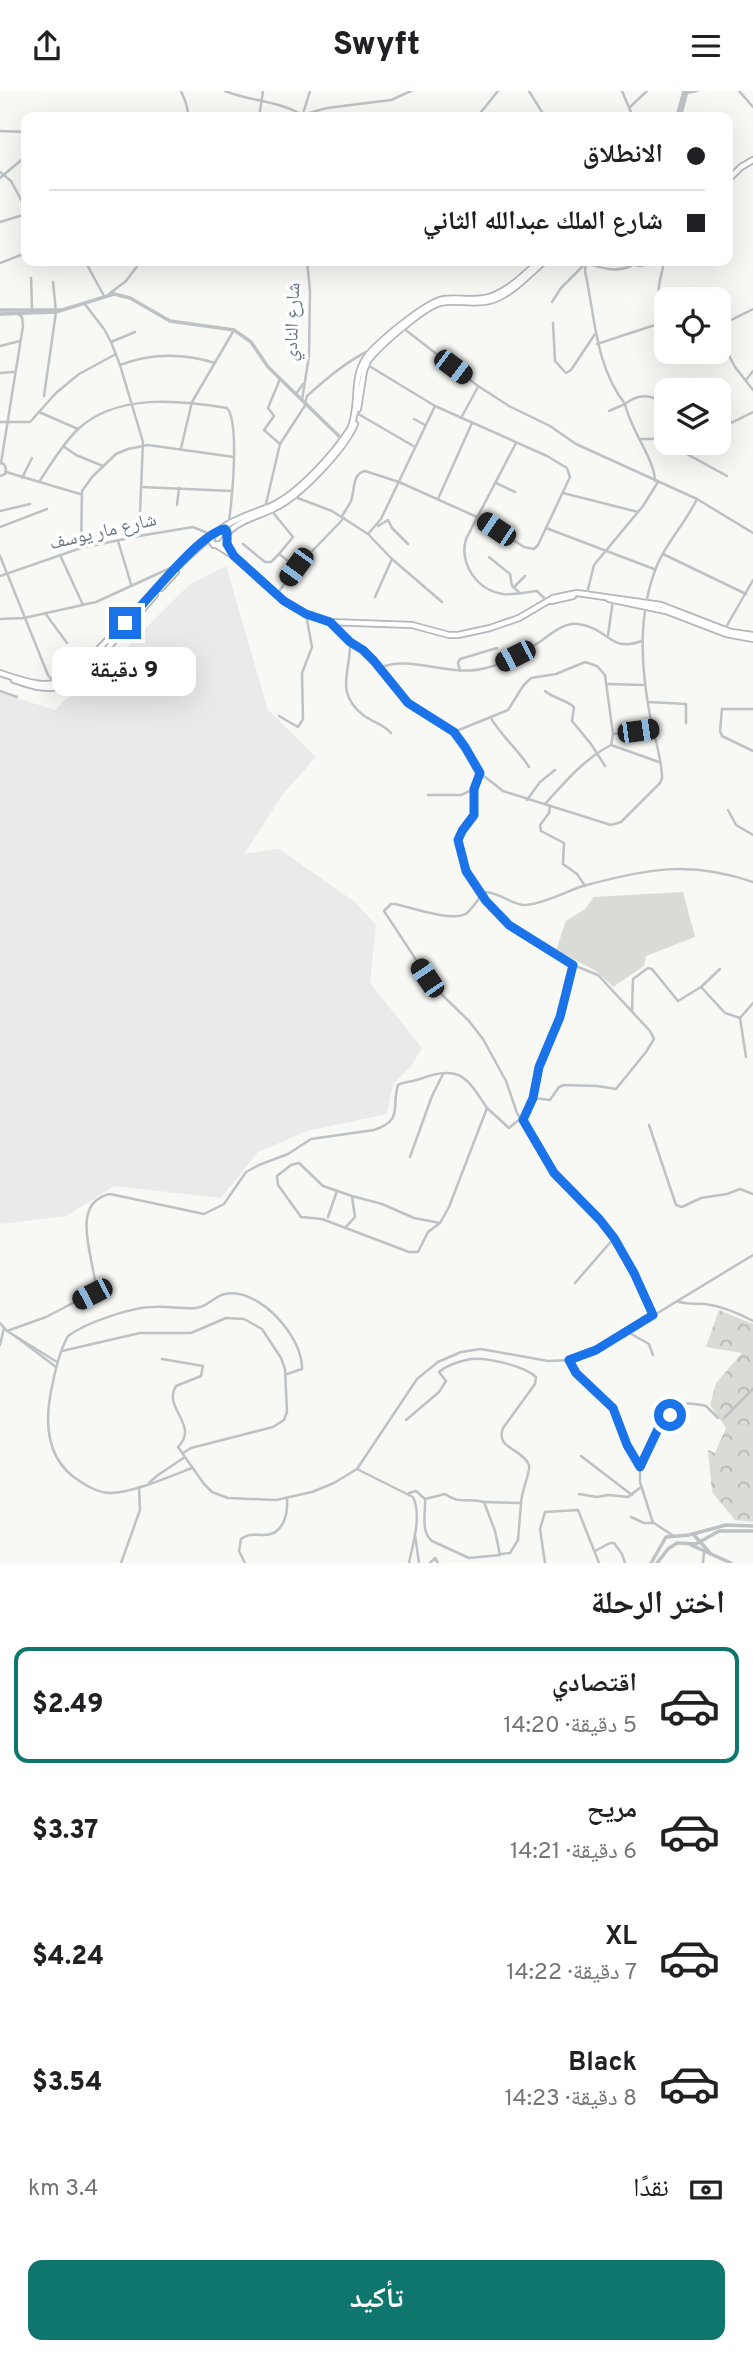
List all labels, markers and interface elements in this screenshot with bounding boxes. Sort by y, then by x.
text: Swyft [333,26,420,66]
icon: share [28,27,66,65]
icon: menu [687,27,725,65]
text: الانطلاق [583,139,663,172]
text: شارع الملك عبدالله الثاني [423,206,663,239]
street label: شارع النادي [280,282,308,362]
map controls [654,287,731,455]
button: locate [654,287,731,364]
car [430,346,477,388]
button: layers [654,378,731,455]
street label: شارع مار يوسف [47,508,159,556]
car [473,509,520,549]
car [276,544,317,590]
route end [109,607,141,639]
car [492,637,539,675]
callout: 9 دقيقة [53,647,197,697]
text: 9 دقيقة [90,657,158,686]
car [616,718,661,744]
car [407,955,448,1001]
car [69,1275,116,1313]
route start [654,1399,686,1431]
text: اختر الرحلة [591,1585,725,1625]
text: اقتصادي [552,1668,637,1701]
icon: car [658,1674,721,1737]
text: $2.49 [32,1689,103,1722]
text: 5 دقيقة · 14:20 [503,1712,637,1741]
text: مريح [587,1794,637,1827]
icon: car [658,1800,721,1863]
text: $3.37 [32,1815,98,1848]
text: 6 دقيقة · 14:21 [510,1838,637,1867]
text: XL [605,1921,637,1954]
icon: car [658,1926,721,1989]
text: $4.24 [32,1941,104,1974]
text: 7 دقيقة · 14:22 [506,1959,637,1988]
text: Black [568,2047,637,2080]
icon: car [658,2052,721,2115]
text: $3.54 [32,2067,102,2100]
text: 8 دقيقة · 14:23 [504,2085,637,2114]
icon: cash [687,2171,725,2209]
text: نقدًا [633,2173,669,2206]
text: 3.4 km [28,2175,98,2204]
button: تأكيد [28,2260,725,2340]

